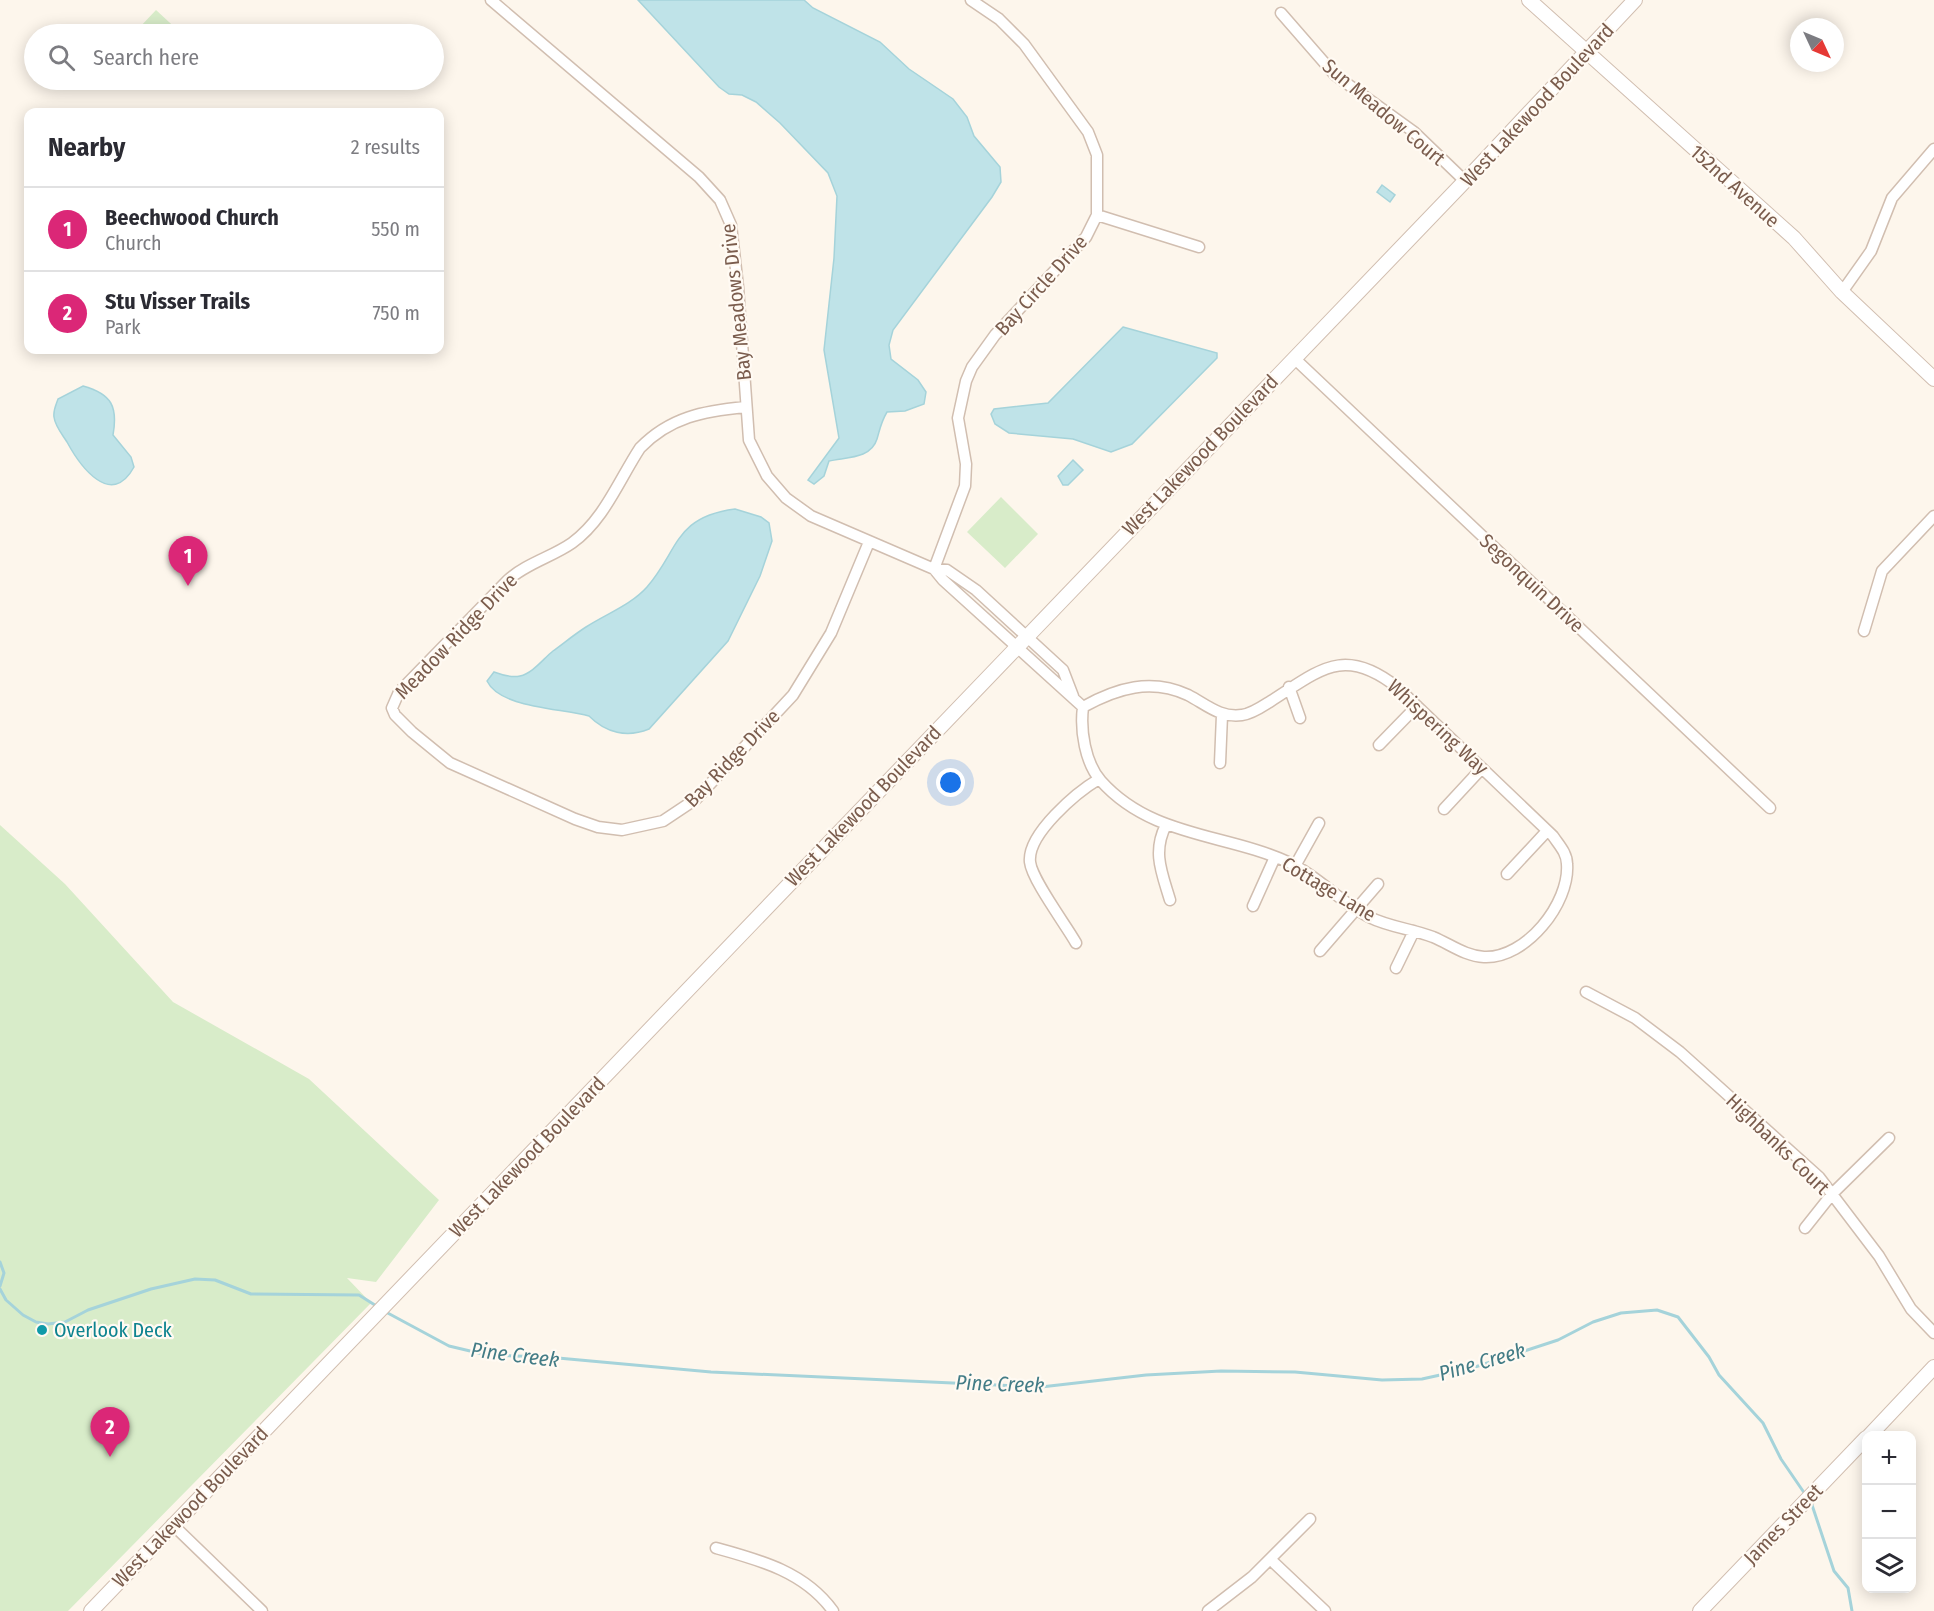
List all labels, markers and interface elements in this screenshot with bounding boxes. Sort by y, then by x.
north arrow [1790,18,1844,72]
street label: West Lakewood Boulevard [1455,19,1619,191]
search box [24,24,444,90]
icon: search [45,41,78,74]
text: Search here [93,44,199,71]
street label: Sun Meadow Court [1318,54,1451,171]
text: Nearby [48,132,125,163]
text: 2 results [351,135,420,159]
street label: 152nd Avenue [1685,140,1785,232]
text: Beechwood Church [105,204,279,231]
text: 1 [63,217,72,241]
text: 550 m [371,217,420,241]
street label: Bay Meadows Drive [716,222,756,382]
street label: Bay Circle Drive [990,230,1092,340]
text: Church [105,231,161,255]
text: Stu Visser Trails [105,288,250,315]
text: 2 [63,301,72,325]
text: 750 m [373,301,420,325]
text: Park [105,315,141,339]
street label: West Lakewood Boulevard [1117,370,1283,540]
street label: Segonquin Drive [1475,529,1589,637]
pin: 1 [168,536,207,586]
street label: Meadow Ridge Drive [390,568,522,704]
street label: Whispering Way [1383,674,1493,780]
street label: Bay Ridge Drive [679,704,785,812]
street label: West Lakewood Boulevard [780,721,946,891]
your location [936,768,965,797]
street label: Cottage Lane [1278,852,1380,926]
street label: West Lakewood Boulevard [444,1072,610,1242]
street label: Highbanks Court [1721,1089,1835,1200]
place label: Overlook Deck [54,1318,173,1342]
marker: Overlook Deck [35,1323,49,1337]
water label: Pine Creek [469,1337,561,1373]
water label: Pine Creek [1436,1337,1528,1387]
water label: Pine Creek [955,1369,1045,1399]
pin: 2 [90,1408,130,1457]
street label: West Lakewood Boulevard [107,1422,273,1592]
map controls [1862,1431,1916,1593]
button: + [1862,1431,1916,1485]
street label: James Street [1739,1478,1828,1569]
button: − [1862,1485,1916,1539]
button: layers [1862,1539,1916,1593]

